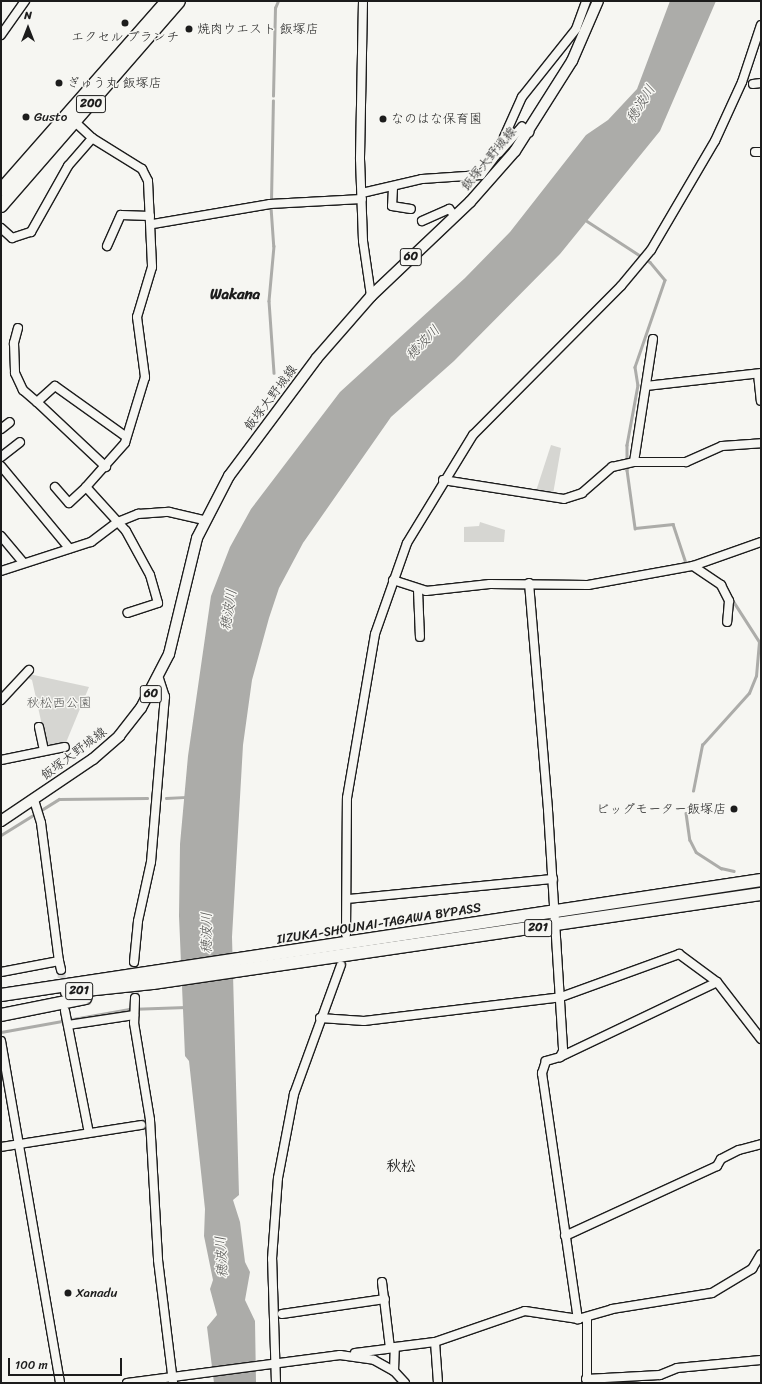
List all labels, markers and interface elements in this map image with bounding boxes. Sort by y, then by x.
text: N [24,6,32,25]
north arrow [8,8,48,48]
marker: エクセル ブランチ [120,18,130,28]
place label: 焼肉ウエスト 飯塚店 [197,21,317,37]
marker: 焼肉ウエスト 飯塚店 [184,24,194,34]
place label: エクセル ブランチ [71,29,179,45]
place label: ぎゅう丸 飯塚店 [67,75,161,91]
marker: ぎゅう丸 飯塚店 [54,78,64,88]
water label: 穂波川 [623,82,659,126]
road number: 200 [75,94,107,114]
place label: Gusto [34,109,67,125]
place label: なのはな保育園 [391,111,482,127]
marker: Gusto [21,112,31,122]
marker: なのはな保育園 [378,114,388,124]
street label: 飯塚大野城線 [458,124,520,194]
road number: 60 [399,247,423,267]
district label: Wakana [210,286,260,304]
water label: 穂波川 [402,322,444,364]
street label: 飯塚大野城線 [241,362,301,434]
water label: 穂波川 [217,588,241,632]
road number: 60 [139,684,163,704]
park label: 秋松西公園 [27,695,91,711]
street label: 飯塚大野城線 [38,724,110,784]
place label: ビッグモーター飯塚店 [596,801,726,817]
marker: ビッグモーター飯塚店 [729,804,739,814]
street label: IIZUKA-SHOUNAI-TAGAWA BYPASS [275,900,483,948]
water label: 穂波川 [199,912,215,954]
road number: 201 [524,918,552,938]
road number: 201 [65,981,93,1001]
district label: 秋松 [386,1158,416,1176]
water label: 穂波川 [213,1236,231,1278]
place label: Xanadu [76,1285,117,1301]
marker: Xanadu [63,1288,73,1298]
scale bar [10,1350,124,1376]
text: 100 m [15,1354,48,1376]

